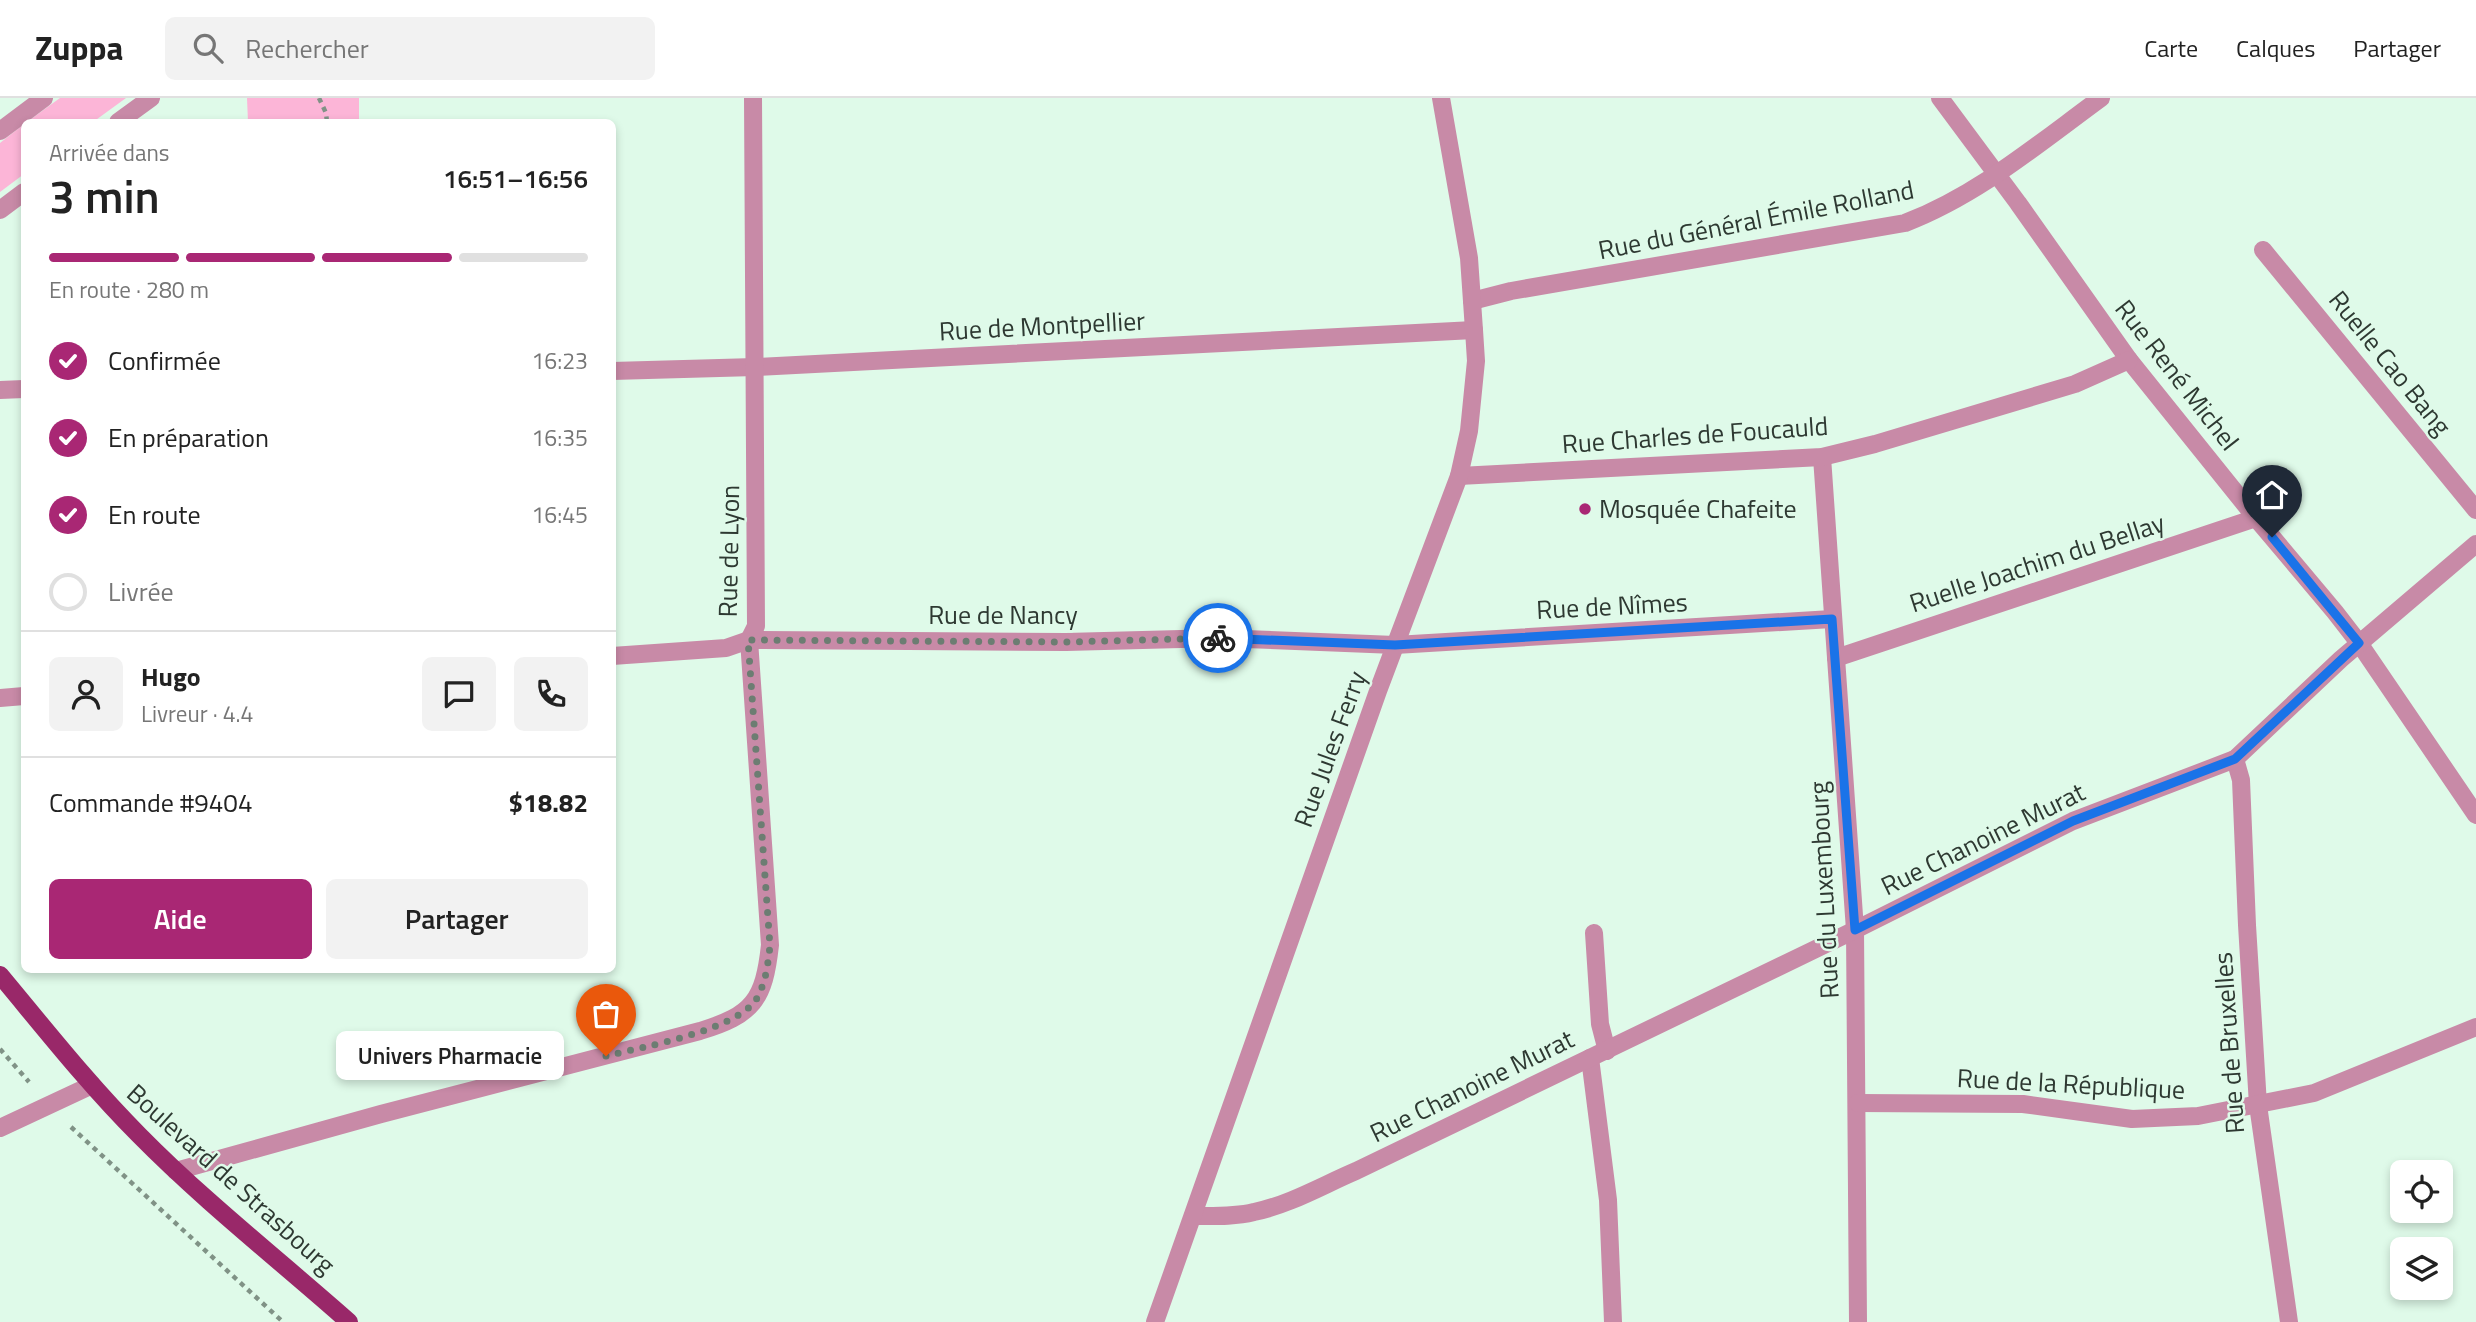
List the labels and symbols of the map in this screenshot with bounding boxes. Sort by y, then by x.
street label: Rue du Général Émile Rolland [1595,170,1917,269]
street label: Ruelle Cao Bang [2320,282,2461,444]
street label: Rue René Michel [2106,291,2249,459]
street label: Rue de Montpellier [938,301,1146,350]
street label: Rue Charles de Foucauld [1560,406,1829,463]
pin [2242,465,2302,537]
street label: Rue de Lyon [708,484,749,618]
place label: Mosquée Chafeite [1599,489,1797,528]
marker: Mosquée Chafeite [1577,501,1593,517]
street label: Ruelle Joachim du Bellay [1904,503,2169,622]
street label: Rue de Nîmes [1535,582,1689,629]
street label: Rue de Nancy [928,595,1078,634]
courier [1183,603,1253,673]
street label: Rue Jules Ferry [1283,665,1376,832]
street label: Rue Chanoine Murat [1874,772,2091,905]
street label: Rue du Luxembourg [1798,780,1849,1000]
street label: Rue de Bruxelles [2203,951,2254,1135]
pin [576,984,636,1056]
street label: Rue Chanoine Murat [1363,1019,1580,1152]
callout: Univers Pharmacie [336,1032,564,1080]
street label: Rue de la République [1956,1058,2186,1109]
street label: Boulevard de Strasbourg [118,1074,344,1283]

